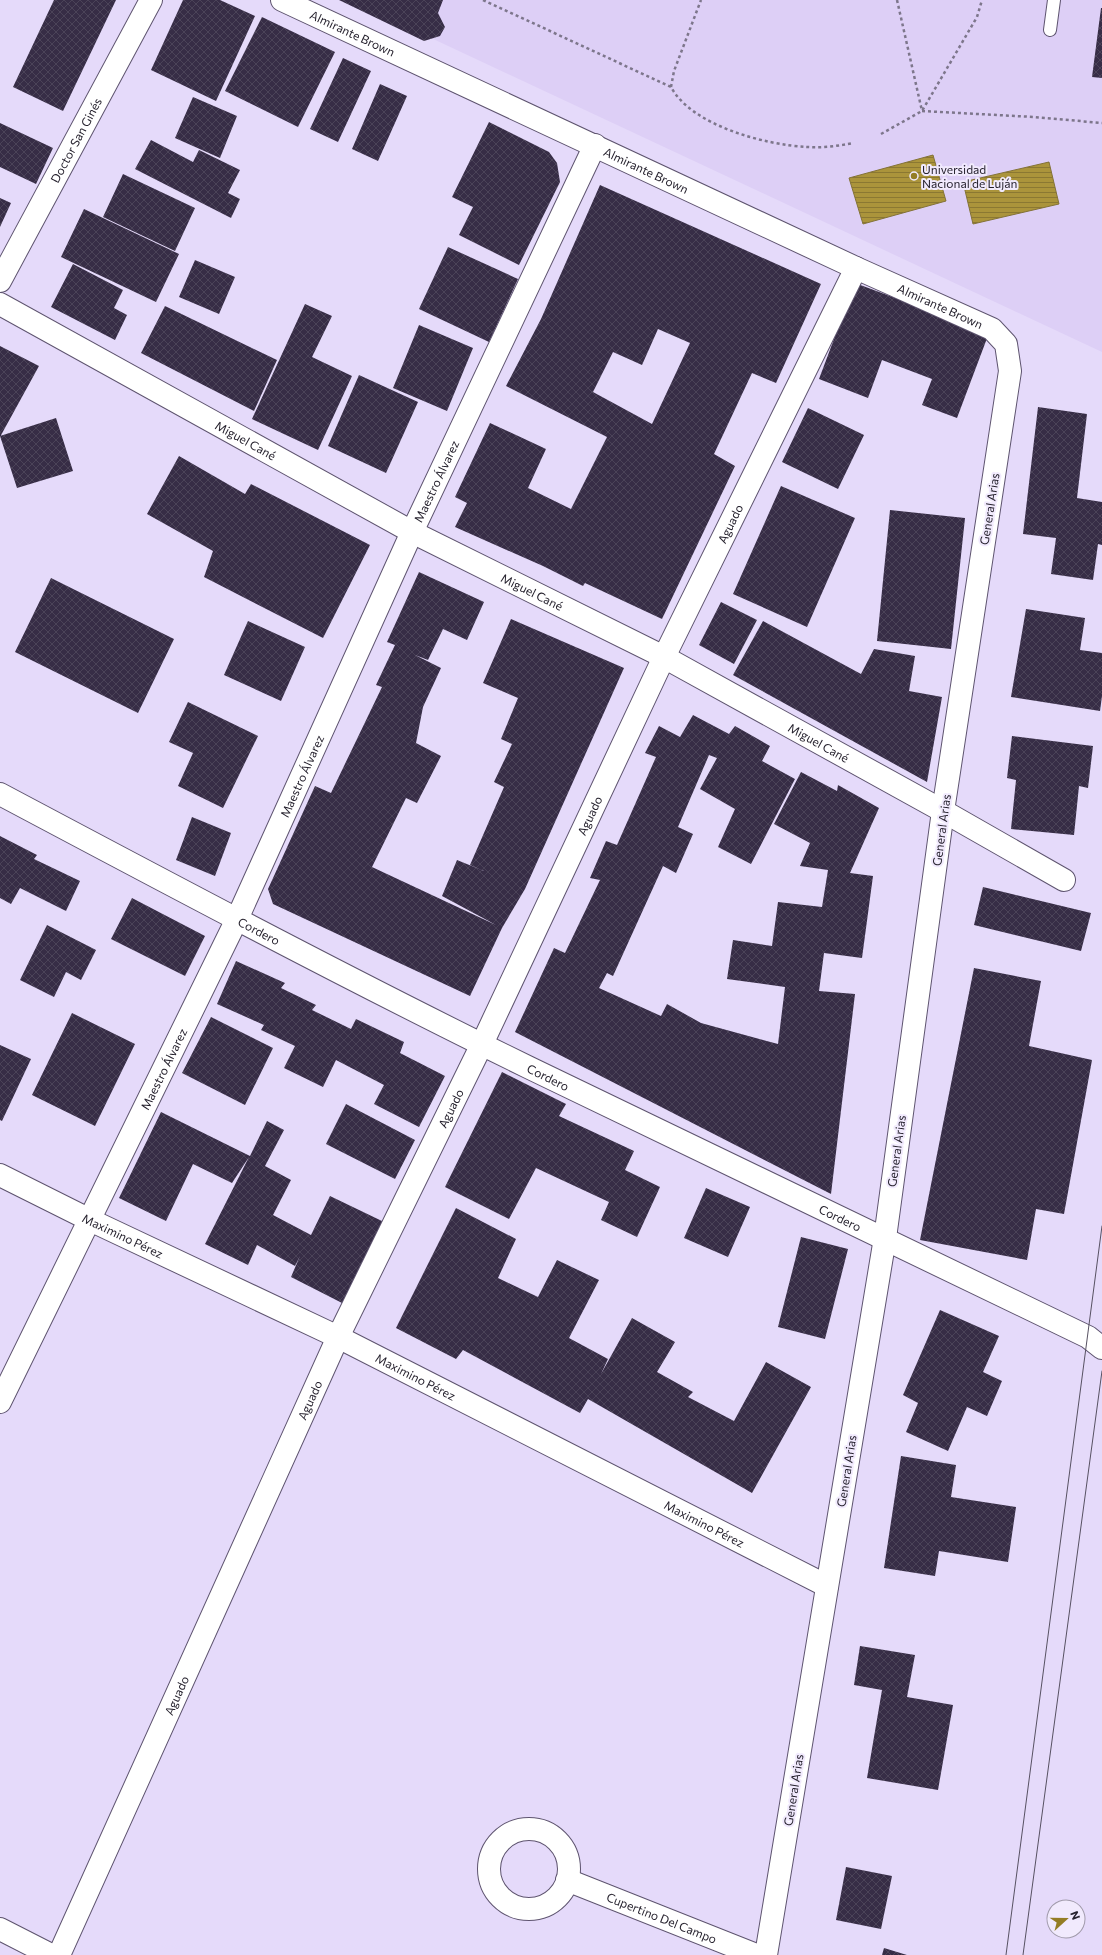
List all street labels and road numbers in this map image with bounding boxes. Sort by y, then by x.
street label: Almirante Brown [308,7,397,59]
street label: Doctor San Ginés [47,95,104,185]
street label: Almirante Brown [602,144,691,196]
street label: Almirante Brown [896,281,985,331]
street label: Miguel Cané [213,418,279,462]
street label: Maestro Álvarez [411,438,461,524]
street label: General Arias [976,472,1002,546]
street label: Aguado [714,502,745,545]
street label: Miguel Cané [499,570,565,613]
street label: Miguel Cané [786,720,852,765]
street label: Maestro Álvarez [277,732,326,819]
street label: General Arias [929,793,953,867]
street label: Aguado [574,794,605,837]
street label: Cordero [236,914,282,947]
street label: Maestro Álvarez [138,1026,189,1112]
street label: Cordero [525,1061,572,1093]
street label: Aguado [435,1086,466,1130]
street label: General Arias [884,1114,908,1188]
street label: Cordero [817,1202,864,1234]
street label: Maximino Pérez [80,1210,166,1261]
street label: Maximino Pérez [373,1350,458,1403]
street label: Aguado [295,1378,325,1422]
street label: General Arias [833,1434,859,1508]
street label: Maximino Pérez [662,1497,747,1550]
street label: Aguado [161,1673,191,1717]
street label: General Arias [780,1753,806,1827]
street label: Cupertino Del Campo [605,1889,719,1946]

